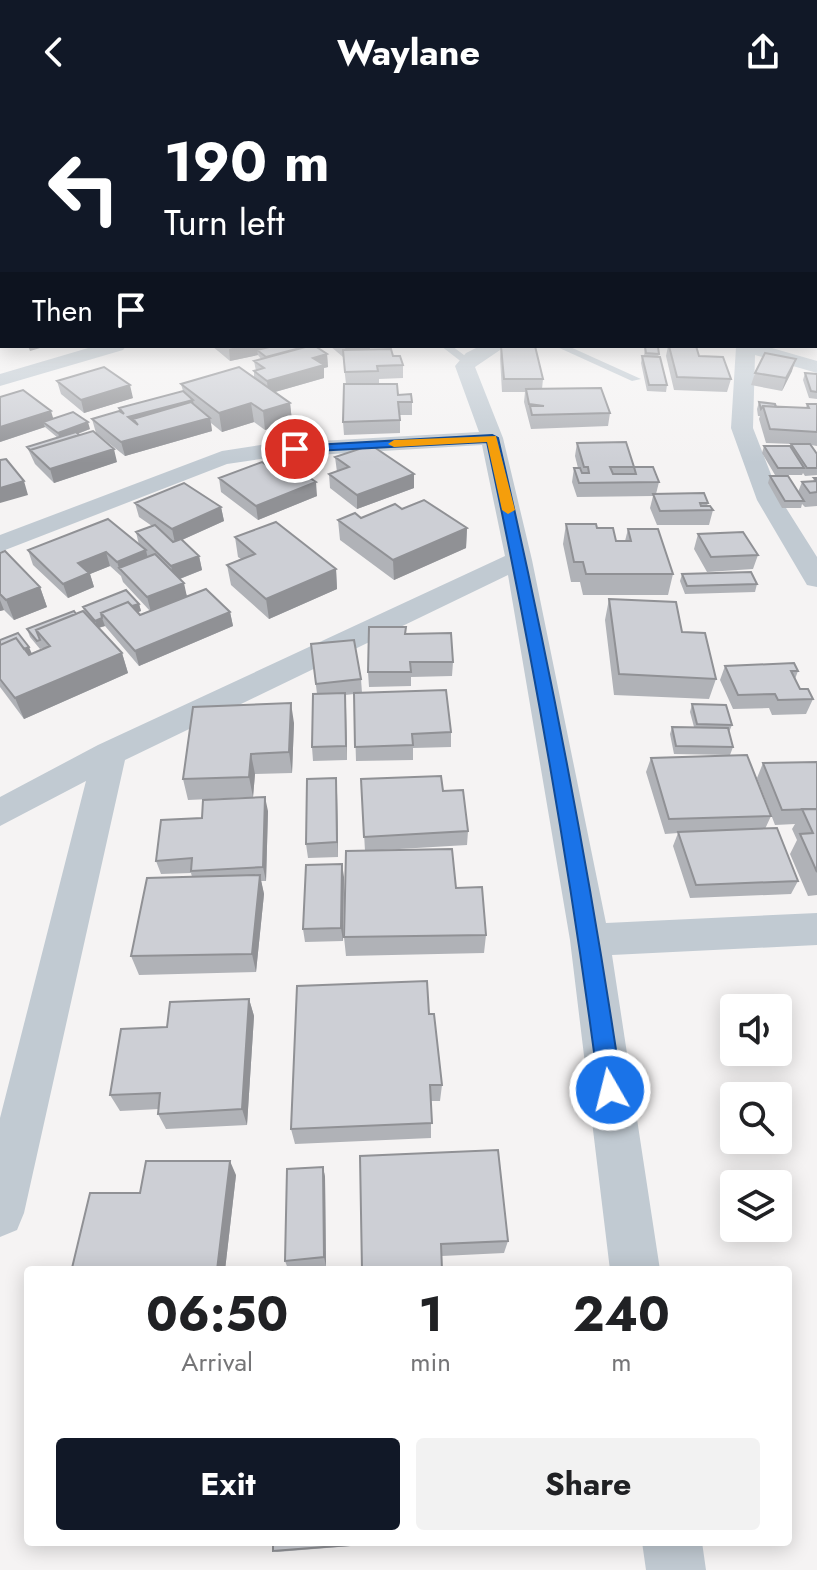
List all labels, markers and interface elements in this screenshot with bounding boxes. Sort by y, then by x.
text: Waylane [337,26,480,78]
icon: back [32,30,76,74]
icon: share [741,30,785,74]
text: 190 m [164,121,330,202]
icon: left [32,136,136,240]
text: Turn left [164,196,285,248]
icon: arrive [109,288,153,332]
text: Then [32,289,93,332]
pin [261,415,329,483]
icon: arrive [273,427,317,471]
map controls [720,994,792,1242]
button: sound [720,994,792,1066]
position arrow [568,1048,652,1132]
button: search [720,1082,792,1154]
button: layers [720,1170,792,1242]
text: 06:50 [146,1280,288,1349]
text: 1 [418,1280,443,1349]
text: 240 [573,1280,670,1349]
text: Arrival [181,1343,253,1381]
text: min [410,1343,451,1381]
text: m [611,1343,632,1381]
button: Exit [56,1438,400,1530]
button: Share [416,1438,760,1530]

